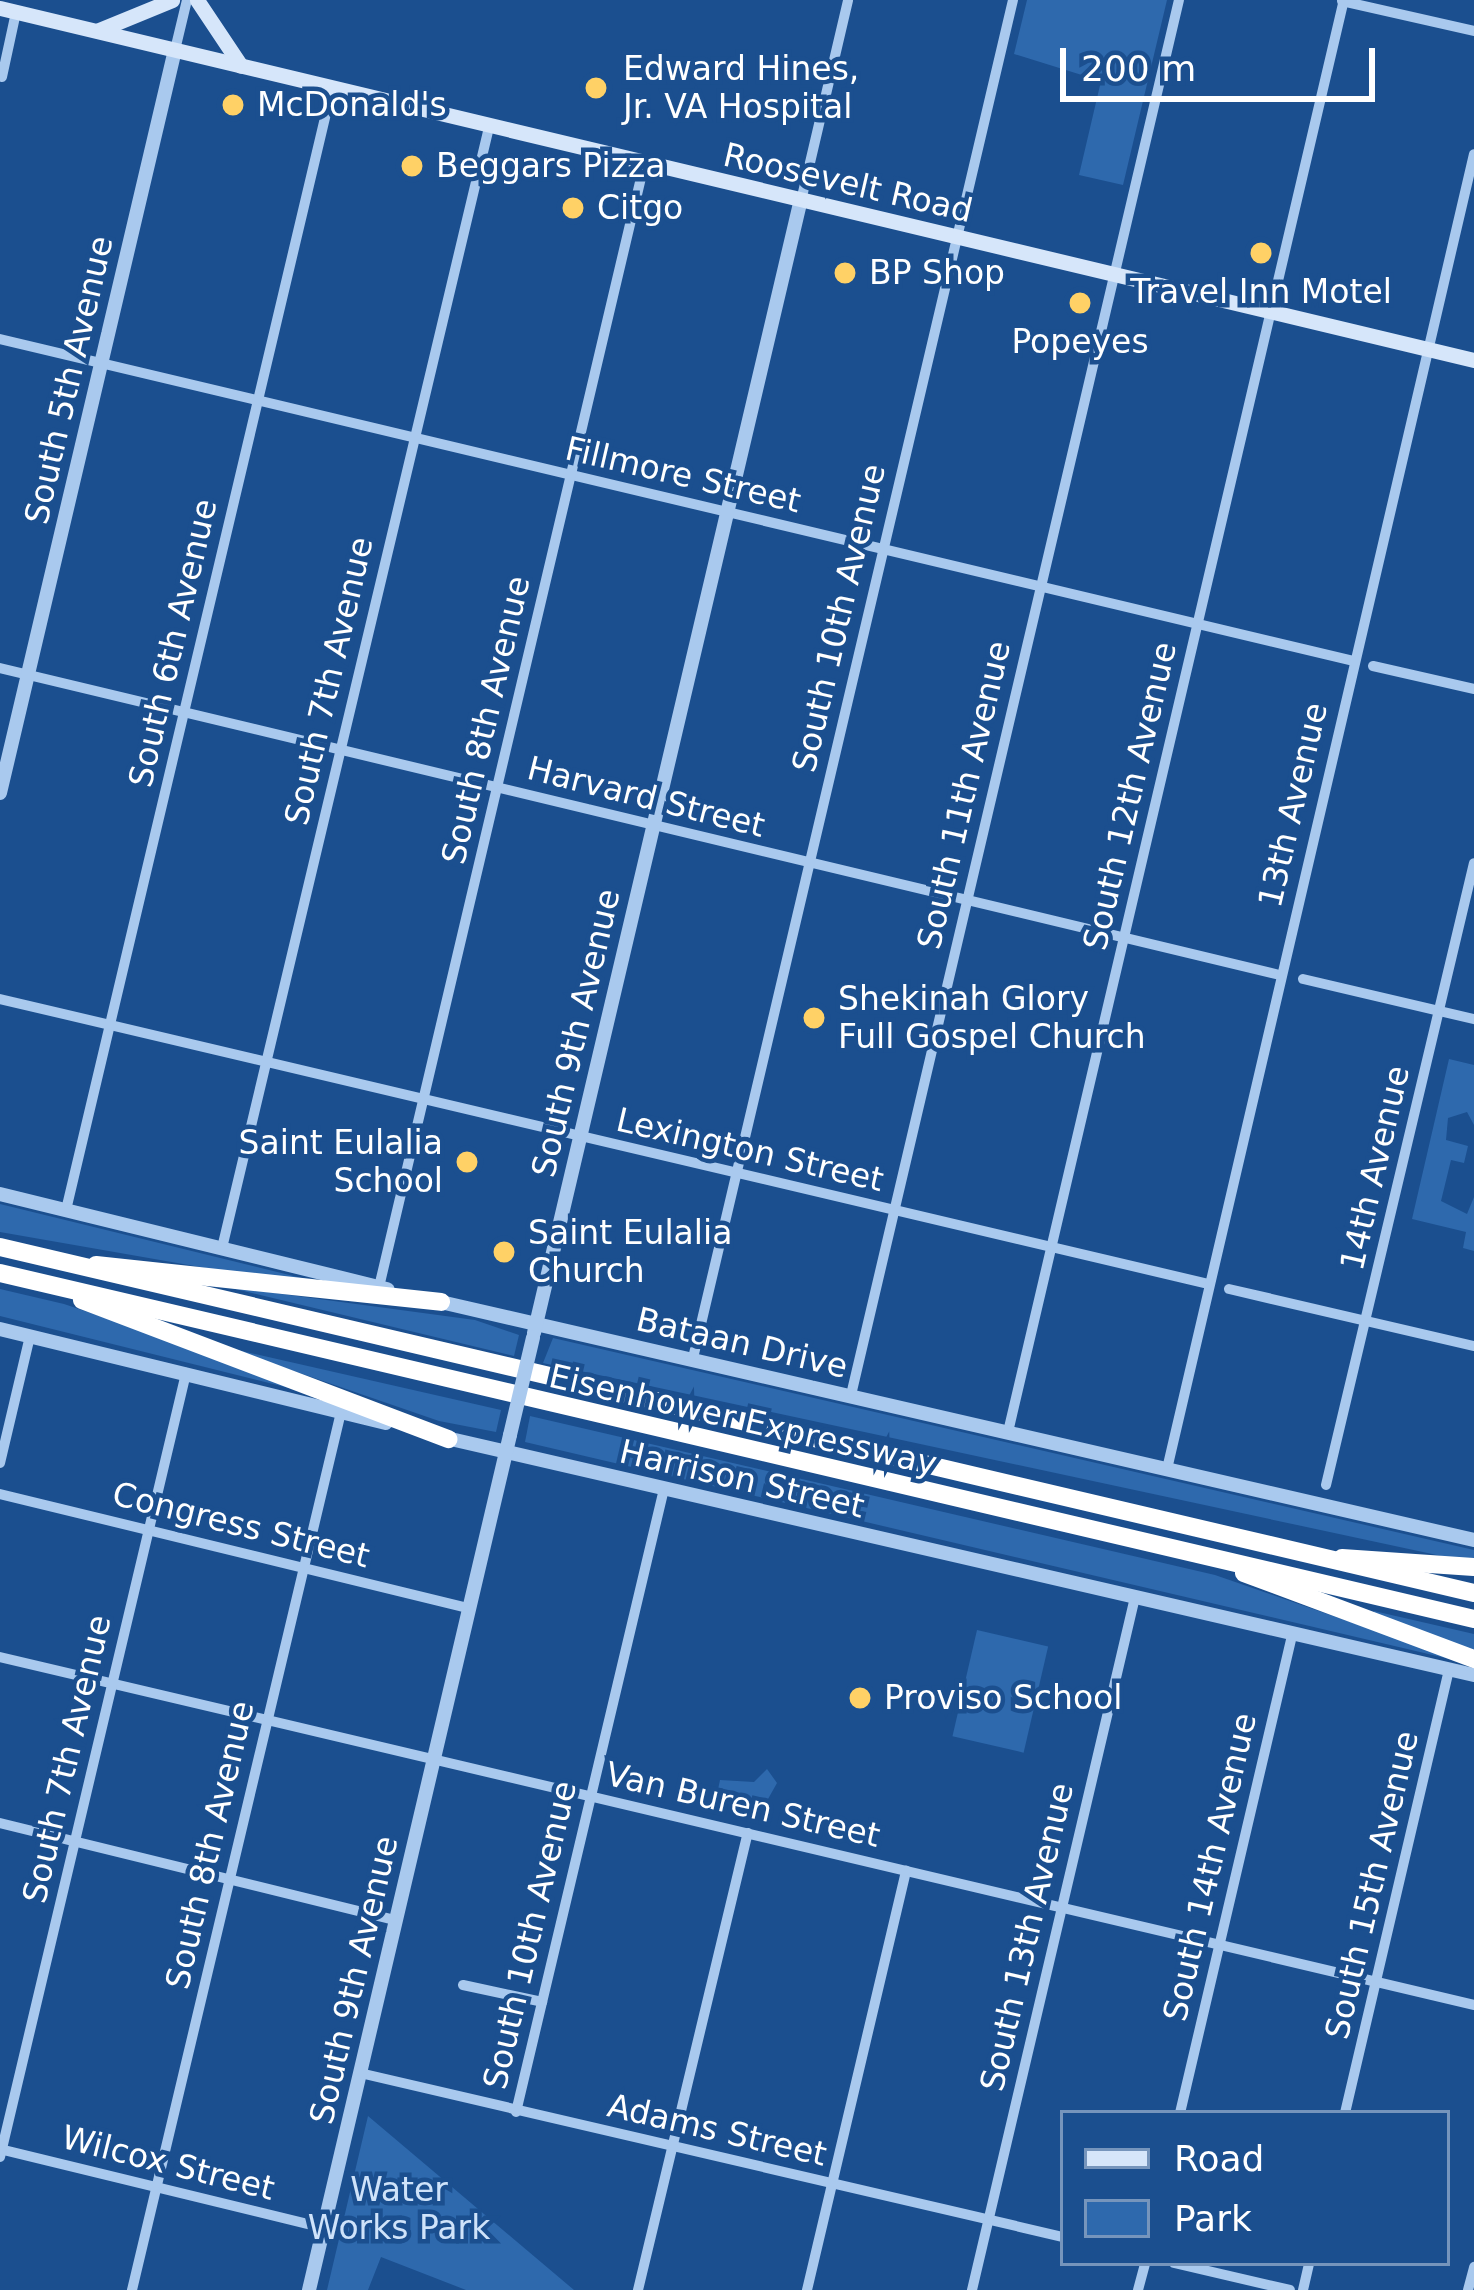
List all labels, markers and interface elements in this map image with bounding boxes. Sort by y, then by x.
scale bar [1066,24,1381,98]
text: 200 m [1081,48,1196,89]
place label: Edward Hines, Jr. VA Hospital [623,49,859,127]
marker: Edward Hines, Jr. VA Hospital [580,72,612,104]
place label: McDonald's [257,85,447,125]
marker: McDonald's [220,92,246,118]
street label: Roosevelt Road [720,135,976,231]
place label: Beggars Pizza [436,146,666,186]
marker: Beggars Pizza [399,153,425,179]
place label: Citgo [597,188,683,228]
marker: Citgo [560,195,586,221]
street label: South 5th Avenue [17,232,121,528]
marker: Travel Inn Motel [1248,240,1274,266]
place label: BP Shop [869,253,1005,293]
marker: BP Shop [832,260,858,286]
place label: Travel Inn Motel [1130,272,1392,312]
marker: Popeyes [1067,290,1093,316]
place label: Popeyes [1011,322,1149,362]
street label: Fillmore Street [561,429,805,521]
street label: South 10th Avenue [784,460,894,776]
street label: South 6th Avenue [121,495,225,791]
street label: South 7th Avenue [277,533,381,829]
street label: South 8th Avenue [434,572,538,868]
street label: South 11th Avenue [909,637,1019,953]
street label: South 12th Avenue [1075,638,1185,954]
street label: 13th Avenue [1250,699,1336,911]
street label: Harvard Street [523,748,769,846]
street label: South 9th Avenue [524,885,628,1181]
place label: Shekinah Glory Full Gospel Church [838,979,1146,1057]
marker: Shekinah Glory Full Gospel Church [801,1005,827,1031]
street label: 14th Avenue [1332,1062,1418,1274]
street label: Lexington Street [613,1100,887,1200]
place label: Saint Eulalia School [239,1123,443,1201]
marker: Saint Eulalia School [454,1149,480,1175]
place label: Saint Eulalia Church [528,1213,732,1291]
marker: Saint Eulalia Church [491,1239,517,1265]
street label: Bataan Drive [632,1299,852,1387]
street label: Eisenhower Expressway [545,1356,941,1484]
street label: Harrison Street [616,1432,868,1526]
street label: Congress Street [108,1474,374,1576]
street label: South 7th Avenue [15,1611,119,1907]
place label: Proviso School [884,1678,1122,1718]
marker: Proviso School [847,1685,873,1711]
street label: South 8th Avenue [158,1697,262,1993]
street label: South 14th Avenue [1155,1709,1265,2025]
street label: South 15th Avenue [1317,1727,1427,2043]
street label: Van Buren Street [602,1754,884,1856]
street label: South 10th Avenue [475,1777,585,2093]
street label: South 13th Avenue [972,1779,1082,2095]
street label: South 9th Avenue [302,1832,406,2128]
street label: Adams Street [604,2086,830,2174]
legend [1060,2110,1450,2266]
street label: Wilcox Street [58,2117,278,2209]
text: Road [1174,2138,1264,2179]
park label: Water Works Park [308,2170,490,2248]
text: Park [1174,2198,1252,2239]

